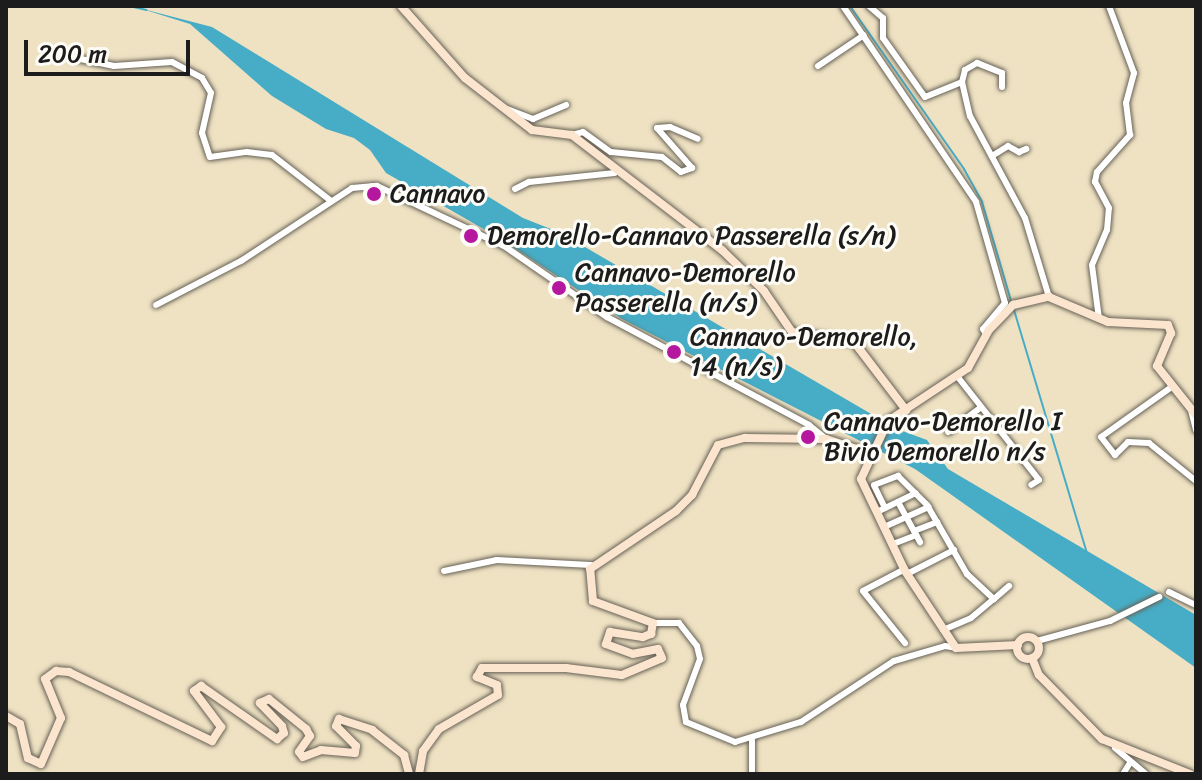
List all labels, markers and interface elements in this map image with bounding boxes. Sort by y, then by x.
scale bar [28,24,194,74]
text: 200 m [38,33,107,75]
place label: Cannavo [390,178,485,210]
marker: Cannavo [365,185,383,203]
place label: Demorello-Cannavo Passerella (s/n) [487,220,896,252]
marker: Demorello-Cannavo Passerella (s/n) [462,227,480,245]
place label: Cannavo-Demorello Passerella (n/s) [575,257,796,318]
marker: Cannavo-Demorello Passerella (n/s) [550,279,568,297]
place label: Cannavo-Demorello, 14 (n/s) [690,321,918,382]
marker: Cannavo-Demorello, 14 (n/s) [665,343,683,361]
place label: Cannavo-Demorello I Bivio Demorello n/s [824,406,1062,468]
marker: Cannavo-Demorello I Bivio Demorello n/s [799,428,817,446]

